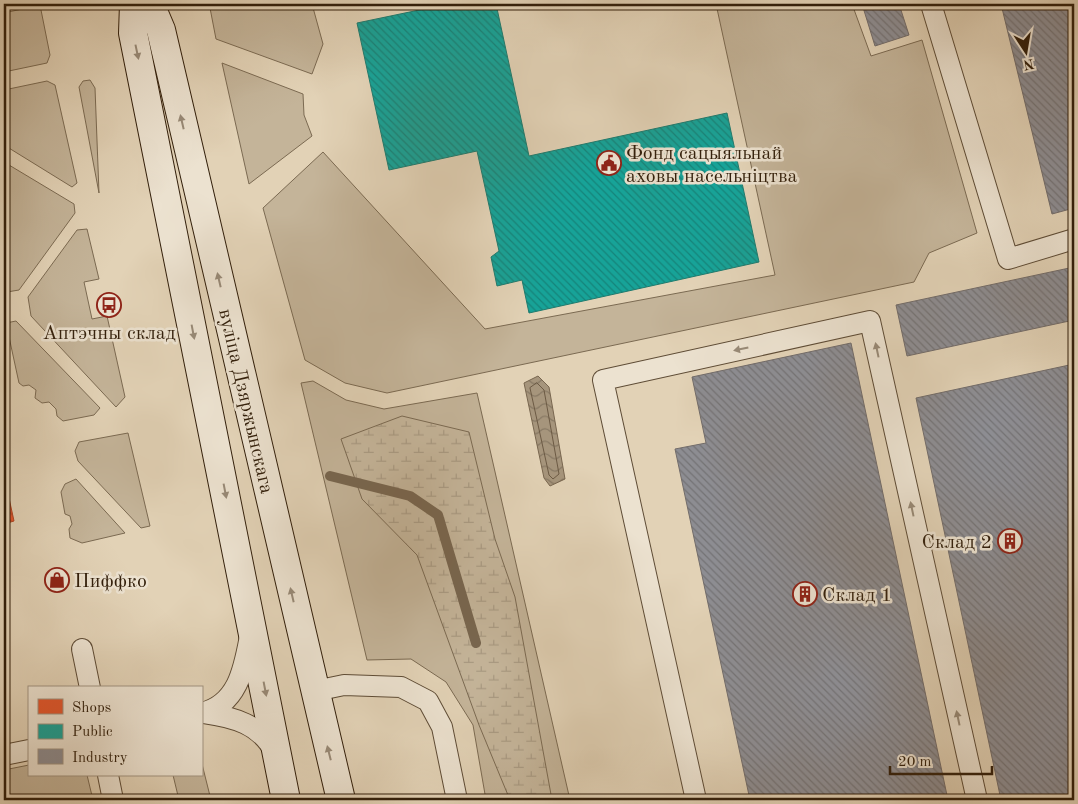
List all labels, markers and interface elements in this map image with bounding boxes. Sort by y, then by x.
north arrow [1000,28,1050,78]
one-way arrow [133,45,141,60]
text: N [1022,56,1035,72]
one-way arrow [178,115,186,130]
place label: Фонд сацыяльнай аховы насельніцтва [626,144,798,187]
public building icon: Фонд сацыяльнай аховы насельніцтва [596,150,622,176]
one-way arrow [215,273,223,288]
bus stop icon: Аптэчны склад [96,292,122,318]
street label: вуліца Дзяржынскага [214,307,276,496]
place label: Аптэчны склад [43,324,176,344]
one-way arrow [189,324,197,339]
one-way arrow [873,342,881,357]
one-way arrow [734,345,749,353]
one-way arrow [221,483,229,499]
one-way arrow [908,501,916,516]
building icon: Склад 2 [997,528,1023,554]
place label: Склад 2 [922,533,992,553]
shop icon: Пиффко [44,567,70,593]
place label: Пиффко [74,572,147,592]
building icon: Склад 1 [792,581,818,607]
place label: Склад 1 [822,586,892,606]
one-way arrow [288,587,296,602]
one-way arrow [261,682,269,697]
legend [28,686,202,776]
text: Shops [72,701,111,716]
one-way arrow [954,710,962,726]
text: Public [72,725,113,740]
scale bar [890,744,993,776]
one-way arrow [325,745,333,760]
text: Industry [72,751,128,766]
text: 20 m [898,755,932,770]

